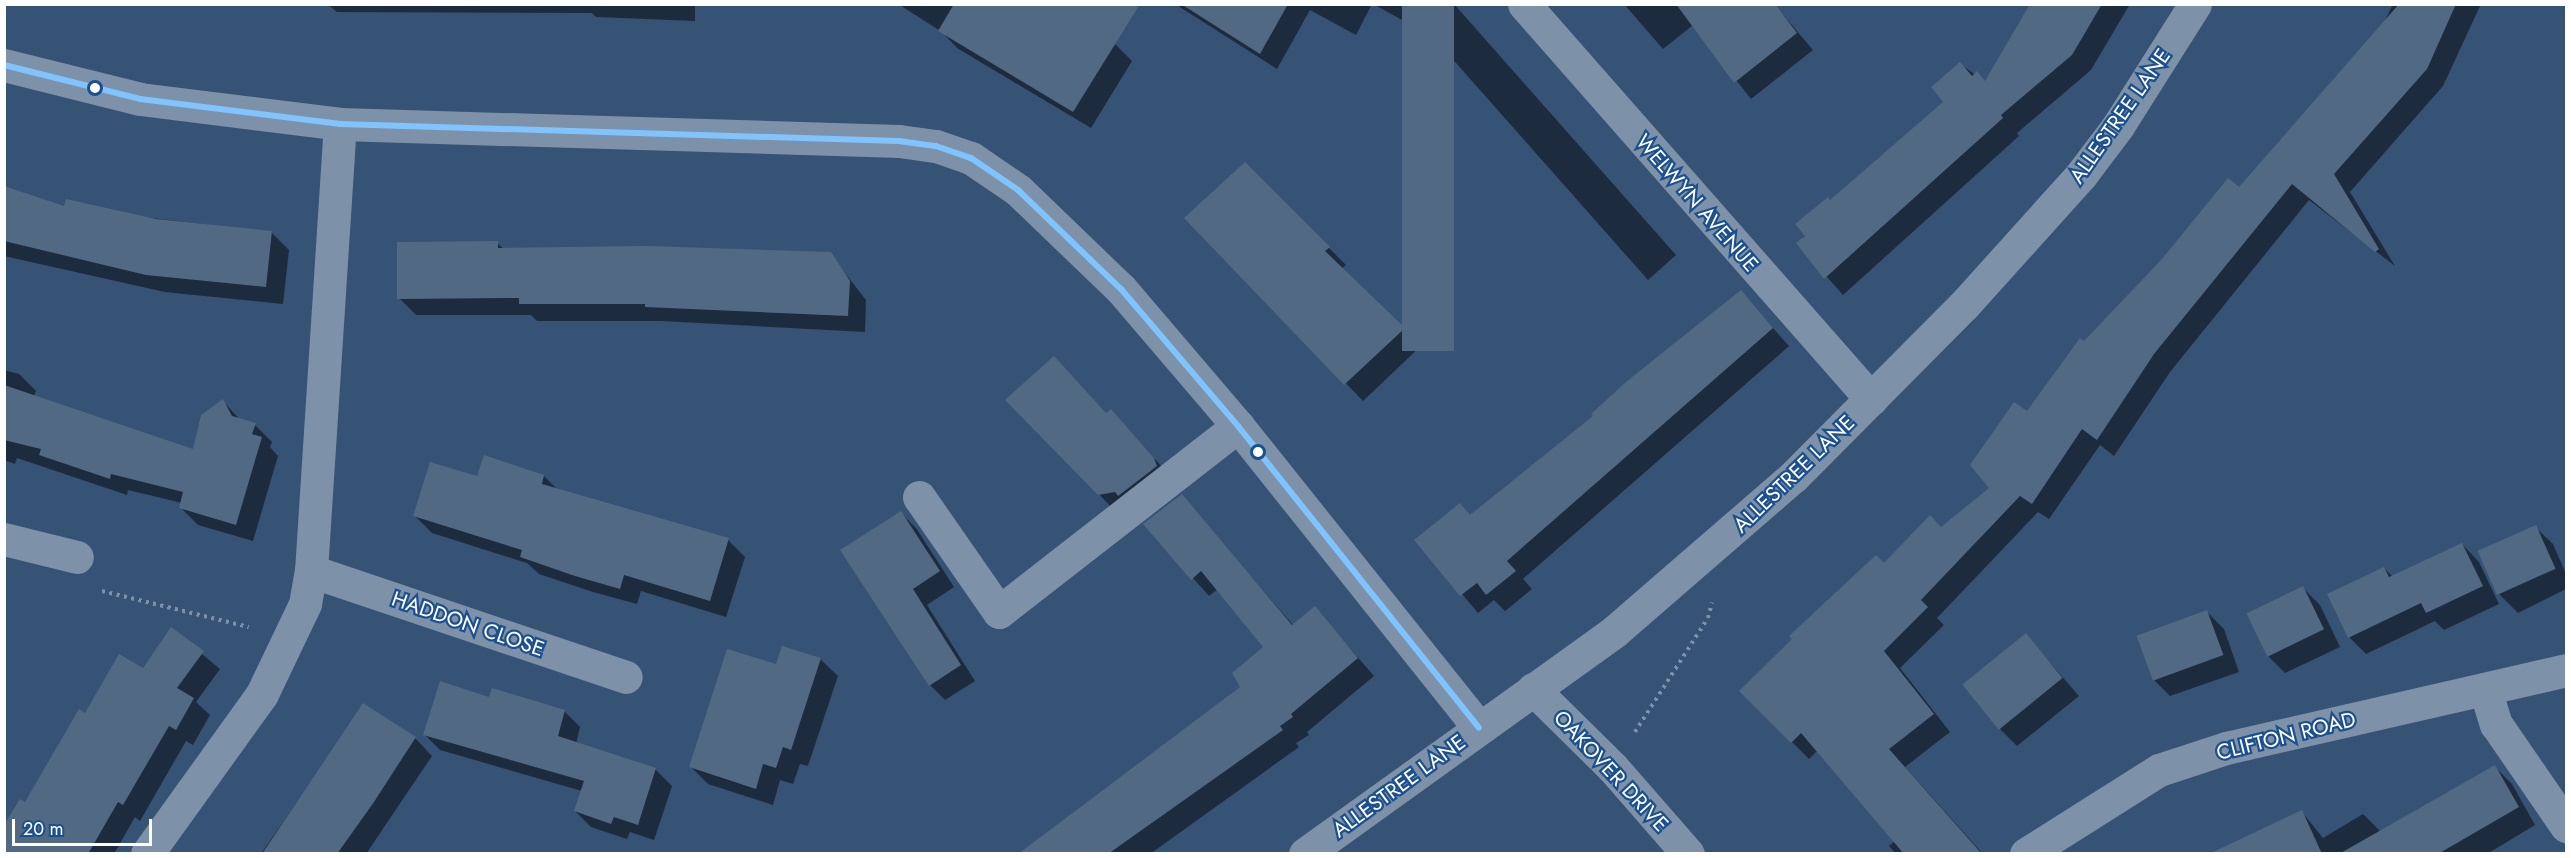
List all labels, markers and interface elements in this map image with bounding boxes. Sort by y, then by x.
street label: ALLESTREE LANE [2064,44,2176,188]
unlabelled marker [89,82,101,94]
street label: WELWYN AVENUE [1630,129,1764,277]
street label: ALLESTREE LANE [1728,410,1860,538]
unlabelled marker [1252,446,1264,458]
street label: HADDON CLOSE [389,586,547,662]
street label: OAKOVER DRIVE [1548,705,1674,837]
street label: CLIFTON ROAD [2214,707,2358,765]
street label: ALLESTREE LANE [1327,729,1471,843]
scale bar [15,807,154,845]
text: 20 m [23,816,63,842]

